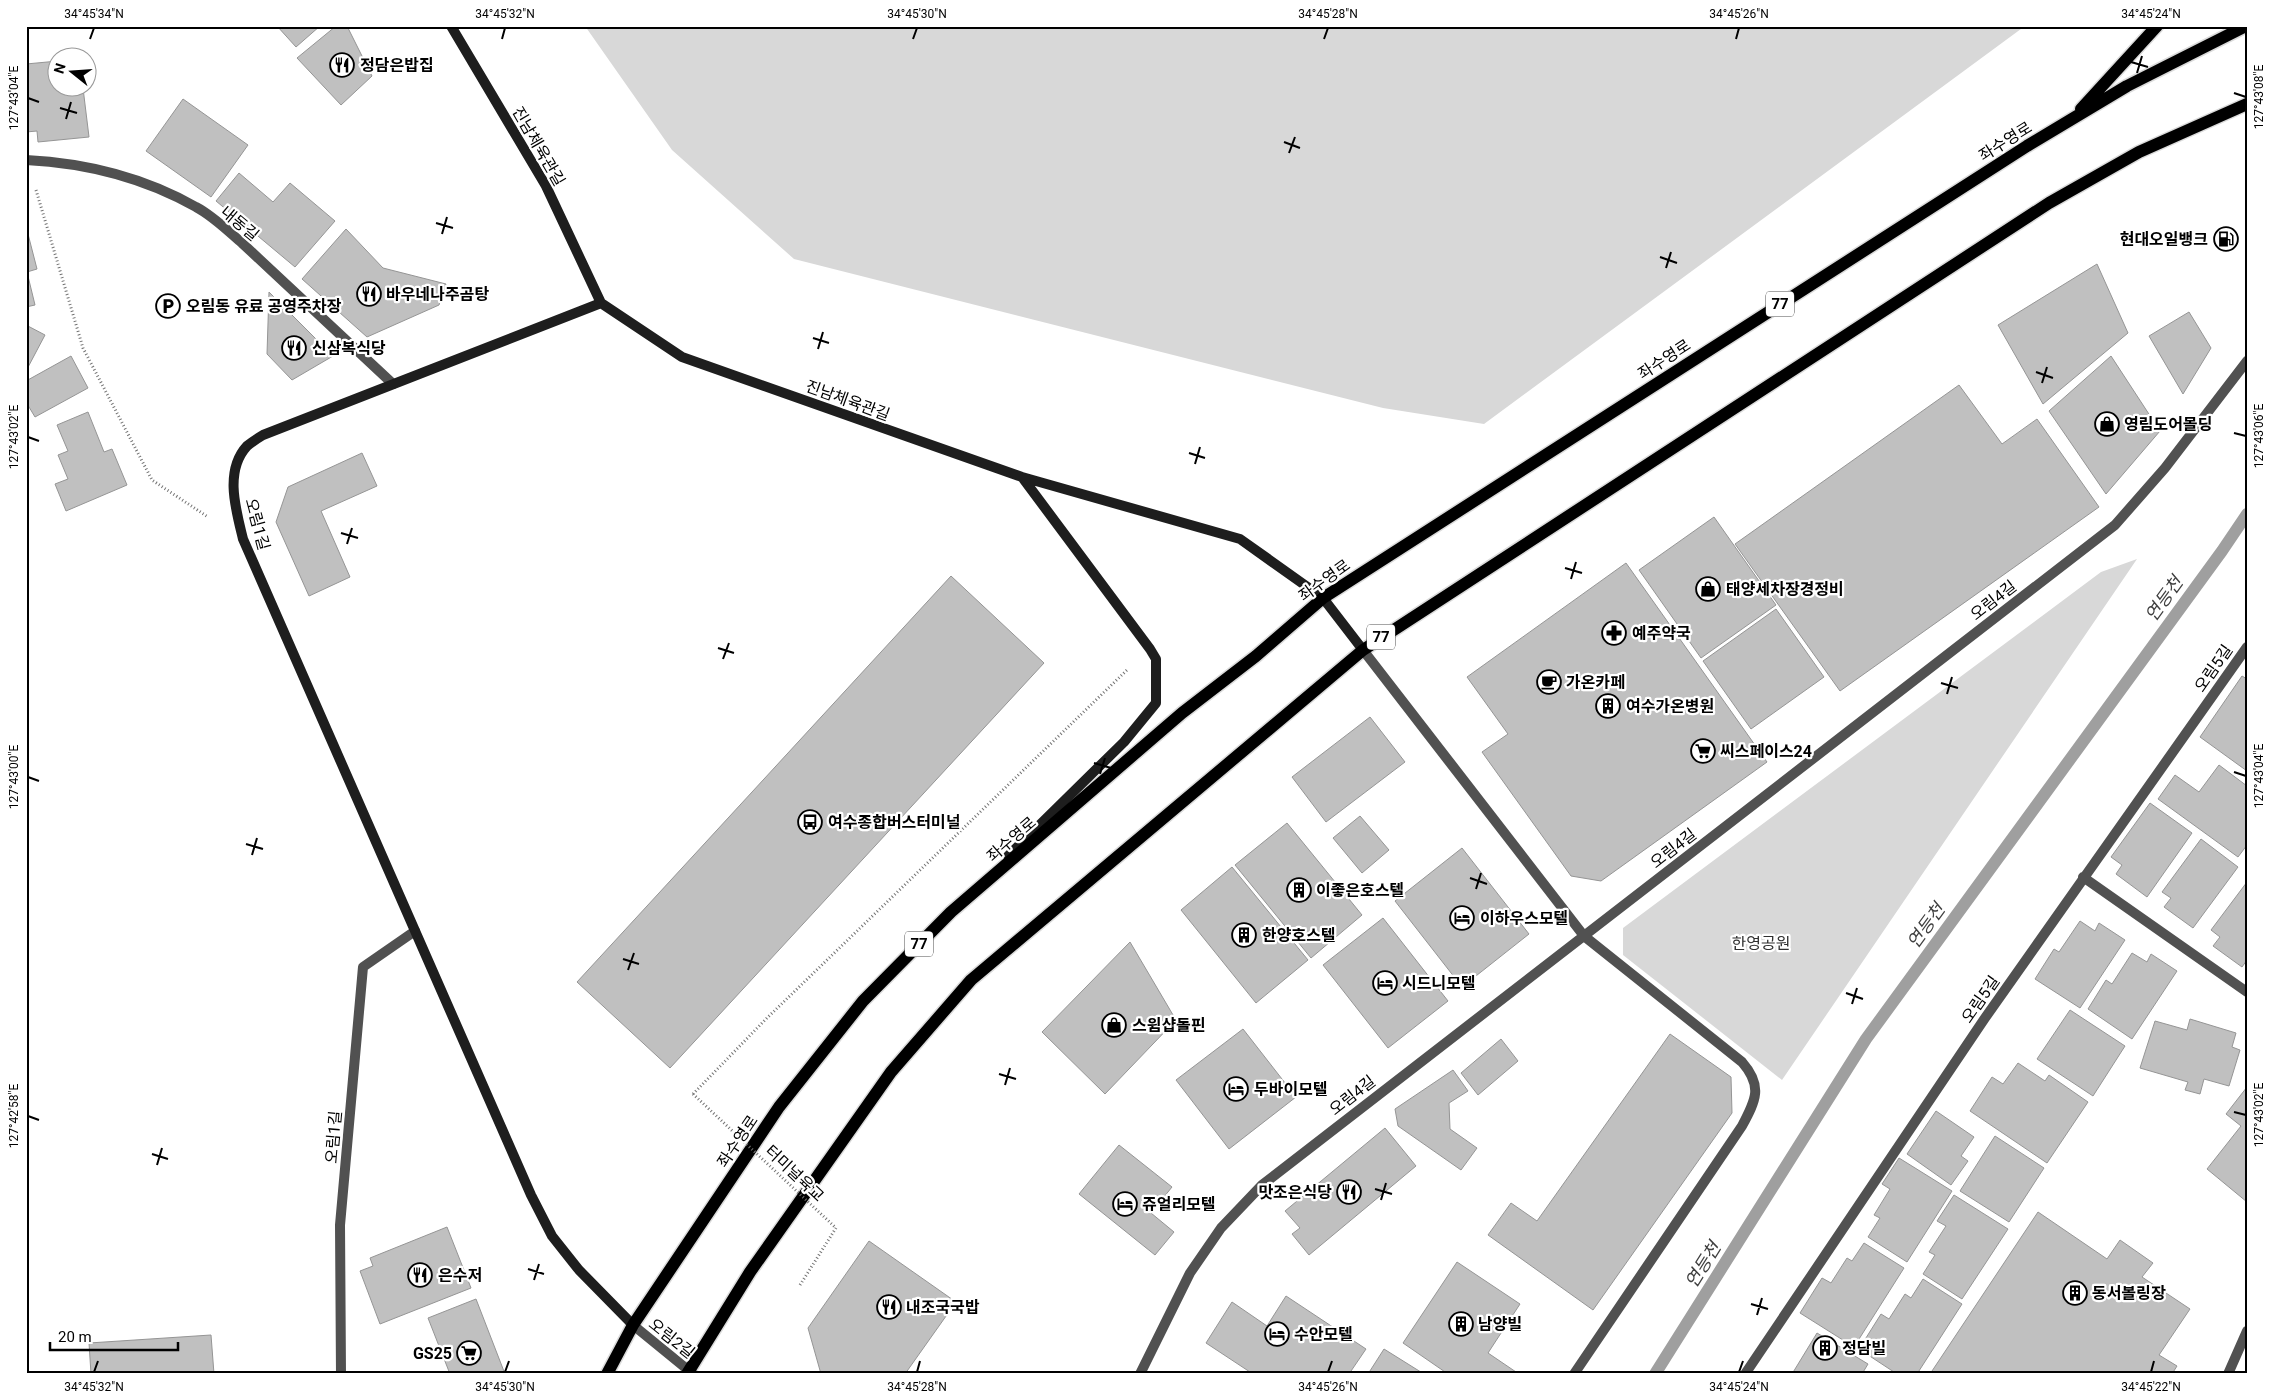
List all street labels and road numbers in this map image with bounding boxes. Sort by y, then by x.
street label: 진남체육관길 [508,103,569,189]
street label: 좌수영로 [1975,118,2035,165]
street label: 내동길 [217,202,263,245]
road number: 77 [1766,292,1794,316]
street label: 좌수영로 [1634,335,1694,383]
street label: 진남체육관길 [803,376,893,425]
street label: 오림1길 [241,496,274,552]
street label: 좌수영로 [1295,555,1354,605]
street label: 오림4길 [1967,577,2020,624]
road number: 77 [1367,624,1395,650]
street label: 오림5길 [2190,641,2236,696]
street label: 좌수영로 [983,813,1040,866]
street label: 오림4길 [1647,825,1700,872]
road number: 77 [905,932,933,956]
street label: 오림5길 [1957,972,2003,1027]
street label: 오림4길 [1326,1072,1379,1119]
street label: 오림1길 [322,1110,345,1164]
street label: 좌수영로 [713,1111,762,1171]
street label: 터미널육교 [761,1141,828,1205]
street label: 오림2길 [645,1314,698,1362]

